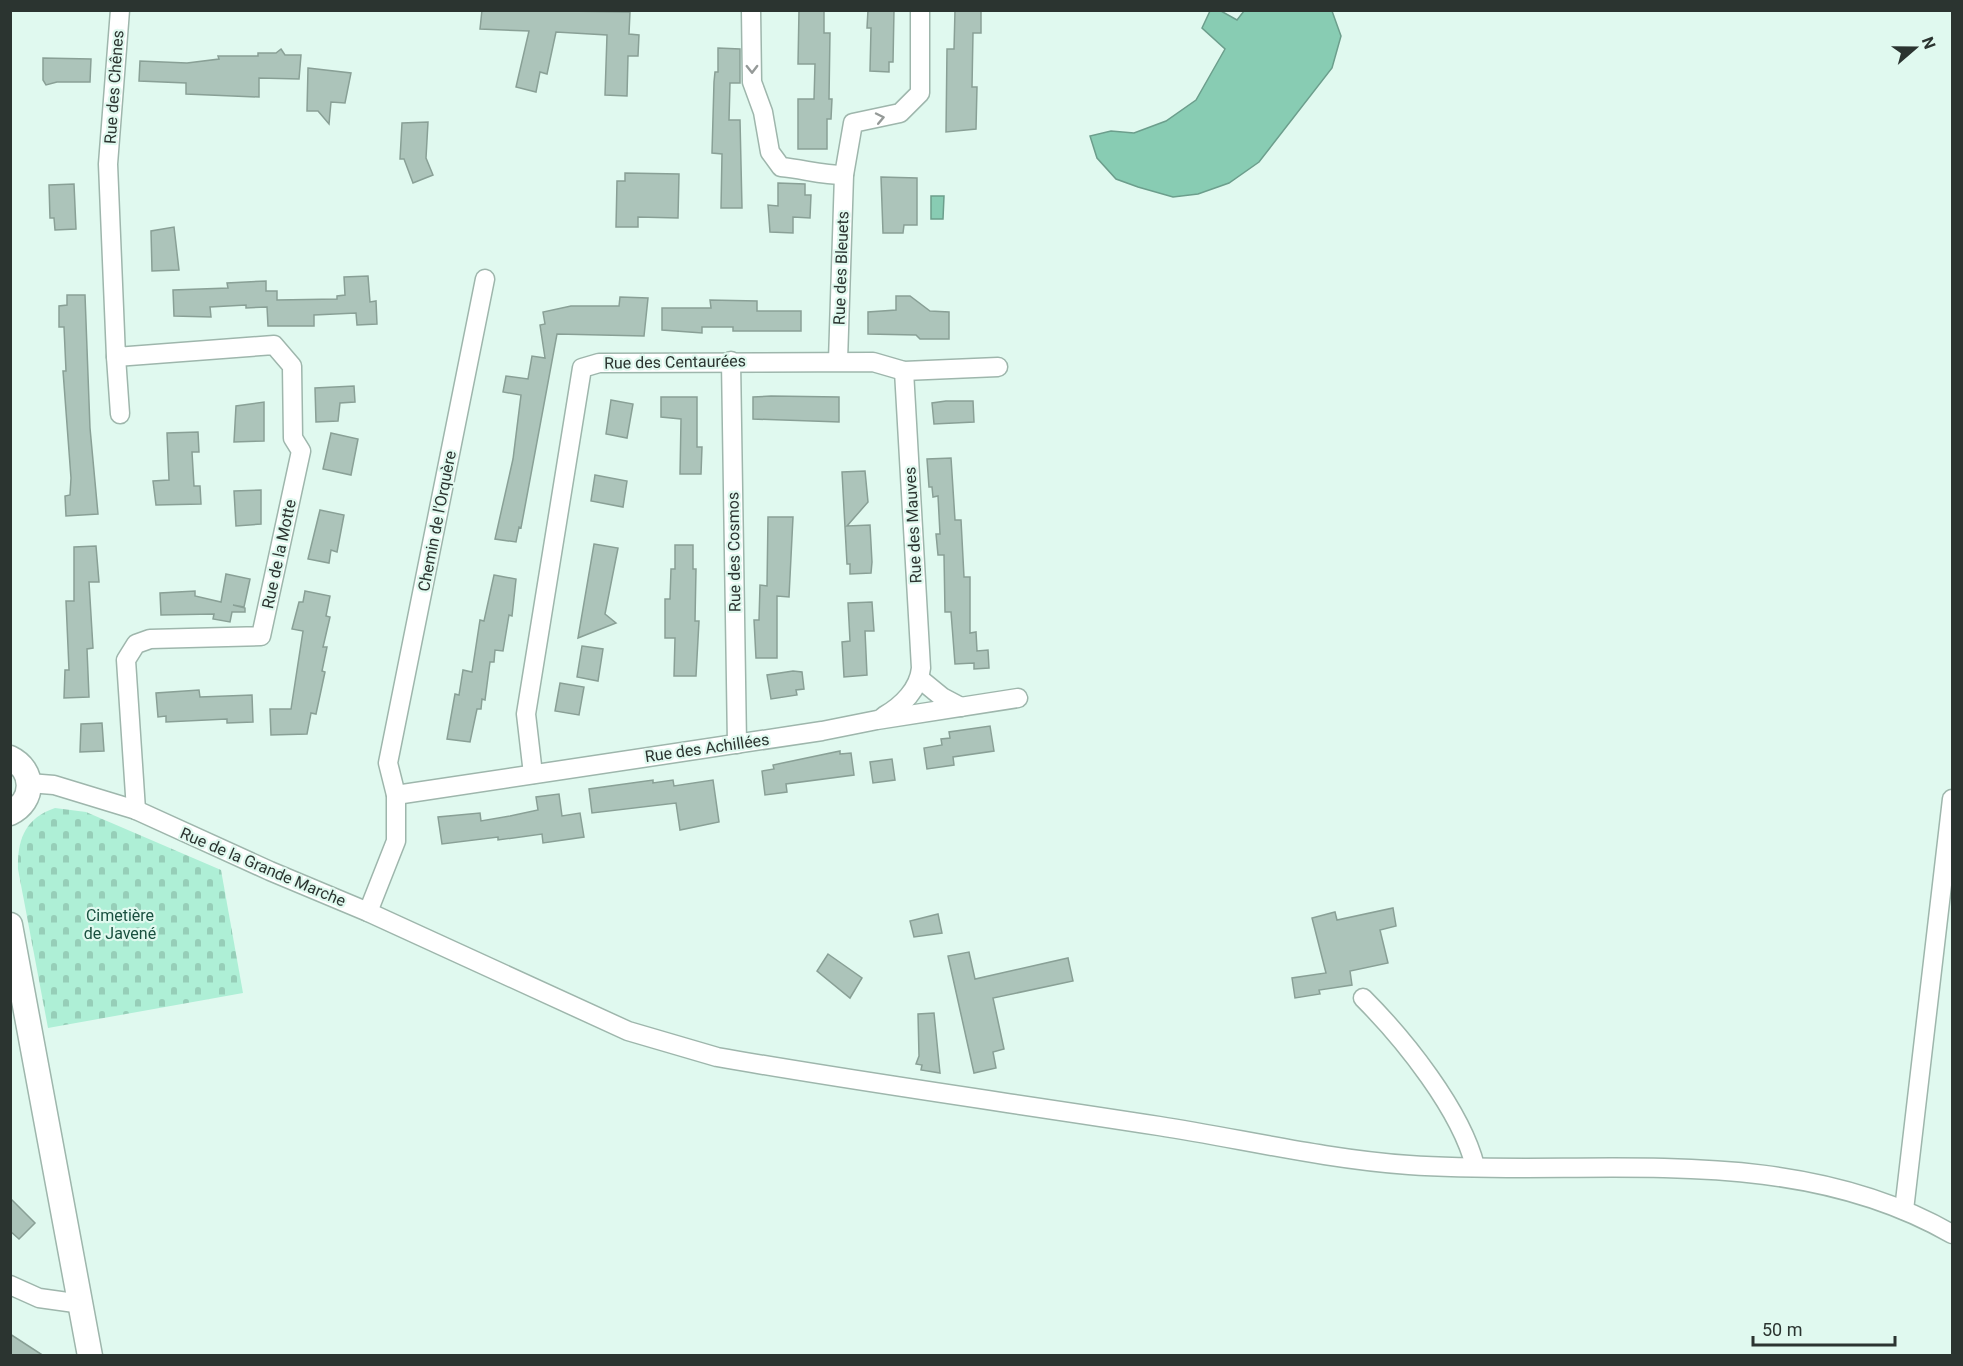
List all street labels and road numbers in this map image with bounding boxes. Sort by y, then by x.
street label: Rue des Chênes [101,29,127,145]
street label: Rue des Bleuets [830,211,852,325]
street label: Rue des Centaurées [604,351,746,373]
street label: Chemin de l'Orquère [414,449,460,593]
street label: Rue des Mauves [900,466,926,584]
street label: Rue des Cosmos [723,492,745,612]
street label: Rue de la Motte [258,498,300,610]
street label: Rue des Achillées [644,730,770,766]
street label: Rue de la Grande Marche [177,824,349,910]

